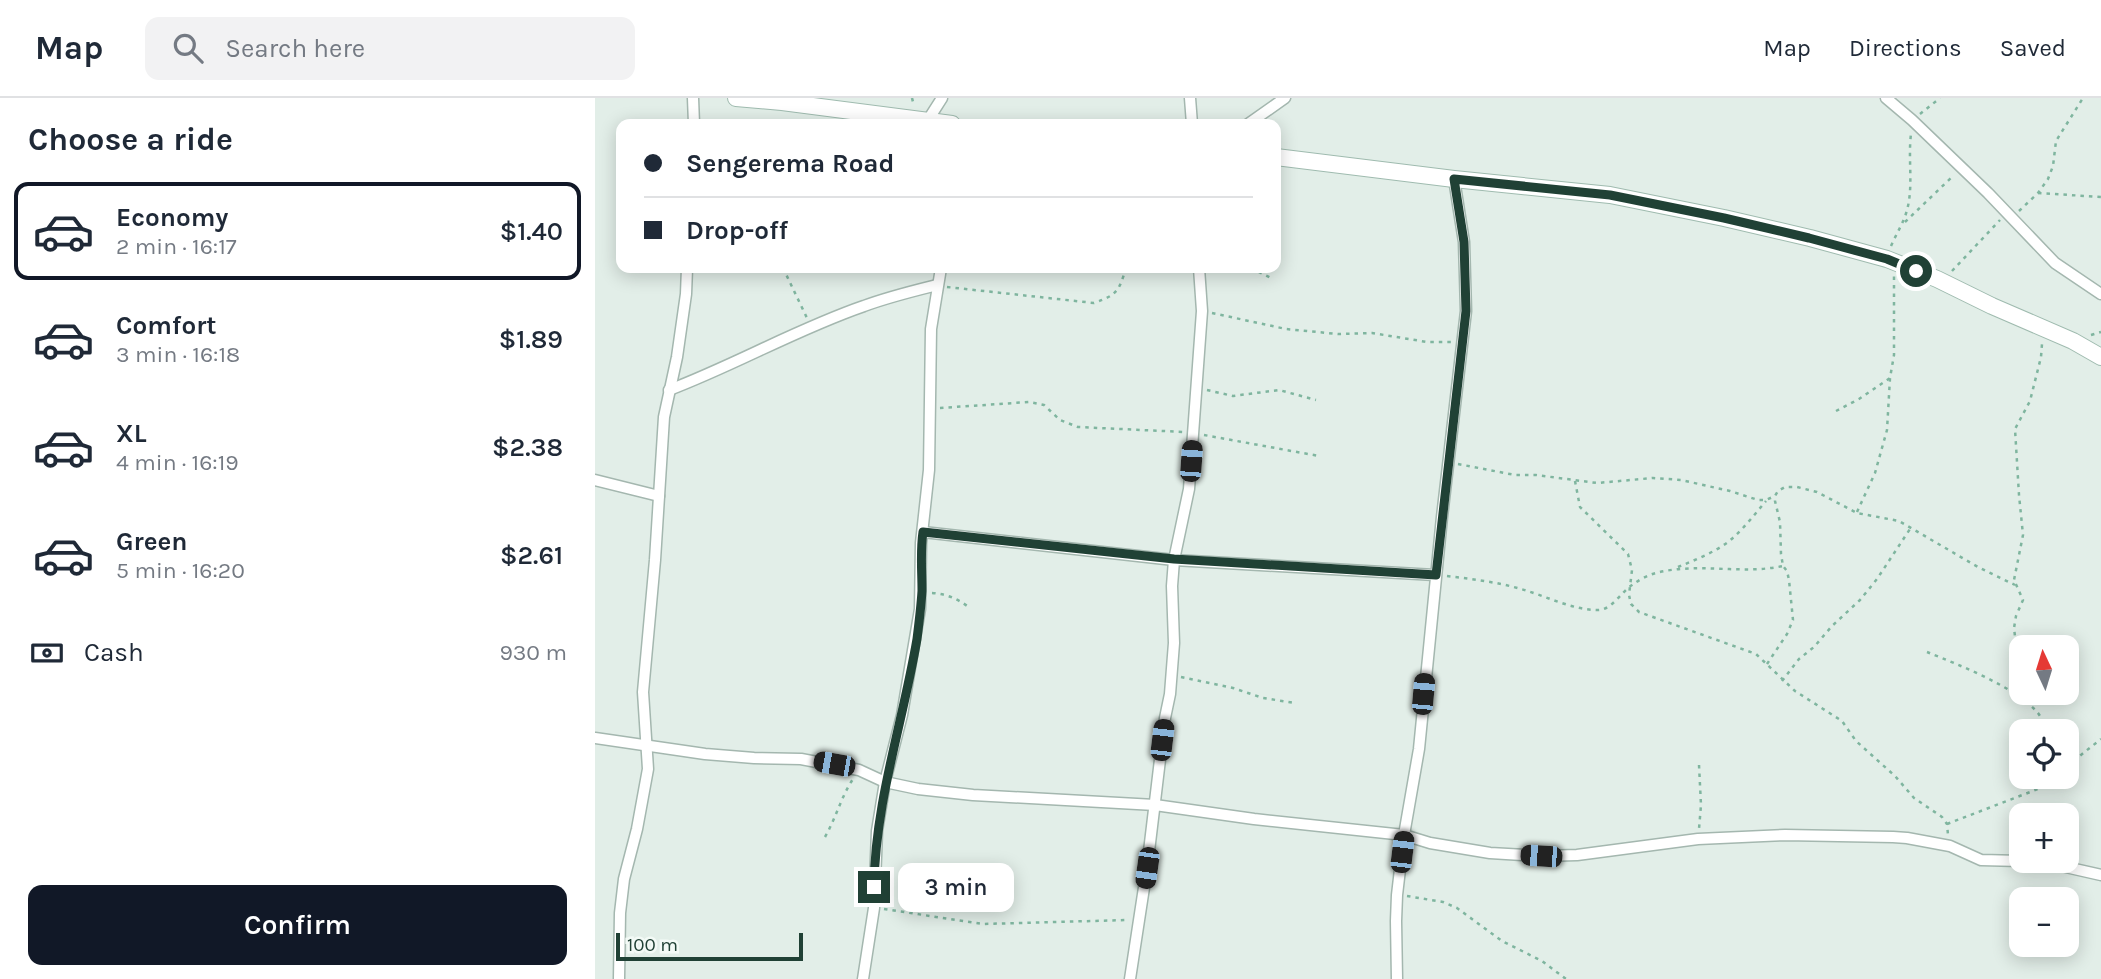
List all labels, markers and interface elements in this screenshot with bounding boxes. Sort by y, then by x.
search box [145,17,635,80]
text: Map [35,29,103,67]
icon: search [169,29,207,67]
text: Search here [225,33,365,64]
text: Map [1763,34,1811,62]
text: Directions [1849,34,1962,62]
text: Saved [2000,34,2066,62]
text: Choose a ride [28,121,233,158]
text: Sengerema Road [686,148,895,179]
icon: car [32,200,95,263]
text: Economy [116,202,228,233]
text: Drop-off [686,215,788,246]
text: $1.40 [500,216,563,247]
text: 2 min · 16:17 [116,233,237,260]
route start [1900,255,1932,287]
icon: car [32,308,95,371]
text: Comfort [116,310,217,341]
text: $1.89 [499,324,563,355]
text: 3 min · 16:18 [116,341,240,368]
icon: car [32,416,95,479]
text: XL [116,418,147,449]
text: $2.38 [492,432,563,463]
car [1180,439,1203,483]
text: 4 min · 16:19 [116,449,239,476]
icon: car [32,524,95,587]
text: Green [116,526,188,557]
text: $2.61 [500,540,563,571]
text: 5 min · 16:20 [116,557,245,584]
icon: cash [28,634,66,672]
north arrow [2009,635,2079,705]
map controls [2009,635,2079,957]
text: Cash [84,637,144,668]
text: 930 m [499,639,567,666]
car [1411,672,1436,716]
car [1150,718,1175,762]
button: locate [2009,719,2079,789]
car [812,750,857,778]
button: + [2009,803,2079,873]
car [1390,830,1415,874]
car [1520,844,1563,868]
car [1134,846,1161,890]
callout: 3 min [899,862,1014,912]
route end [858,871,890,903]
text: 3 min [924,874,988,901]
button: Confirm [28,885,567,965]
button: − [2009,887,2079,957]
scale bar [616,930,803,962]
text: 100 m [627,934,678,956]

